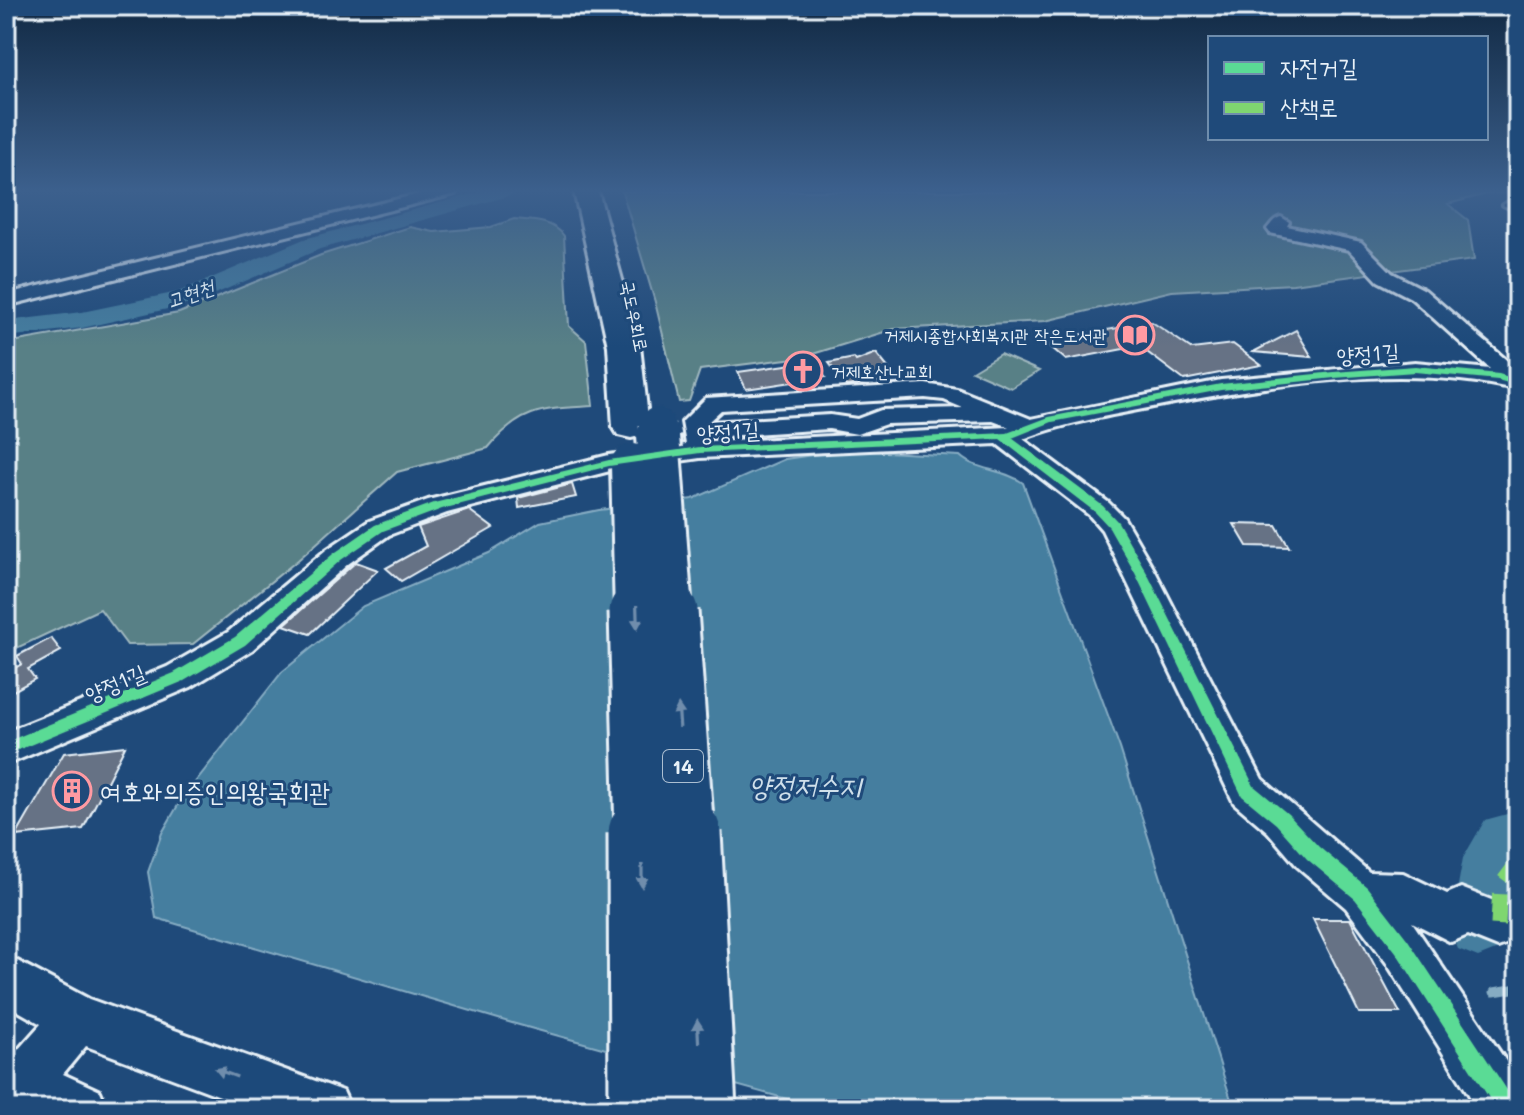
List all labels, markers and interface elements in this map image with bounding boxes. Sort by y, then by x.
legend [1208,36,1488,140]
text: 자전거길 [1280,51,1357,82]
text: 산책로 [1280,91,1338,122]
water label: 고현천 [163,272,219,313]
street label: 국도우회로 [616,278,654,354]
library icon: 거제시종합사회복지관 작은도서관 [1114,314,1156,356]
place label: 거제시종합사회복지관 작은도서관 [884,323,1107,347]
street label: 양정1길 [1336,336,1401,370]
church icon: 거제호산나교회 [782,350,824,392]
place label: 거제호산나교회 [831,359,932,383]
street label: 양정1길 [696,414,761,448]
one-way arrow [630,605,643,630]
street label: 양정1길 [80,657,150,709]
one-way arrow [672,703,685,728]
road number: 14 [663,750,703,782]
water label: 양정저수지 [749,767,864,803]
building icon: 여호와의증인의왕국회관 [51,770,93,812]
place label: 여호와의증인의왕국회관 [100,774,330,808]
one-way arrow [636,864,648,889]
one-way arrow [691,1018,704,1043]
one-way arrow [214,1066,238,1079]

